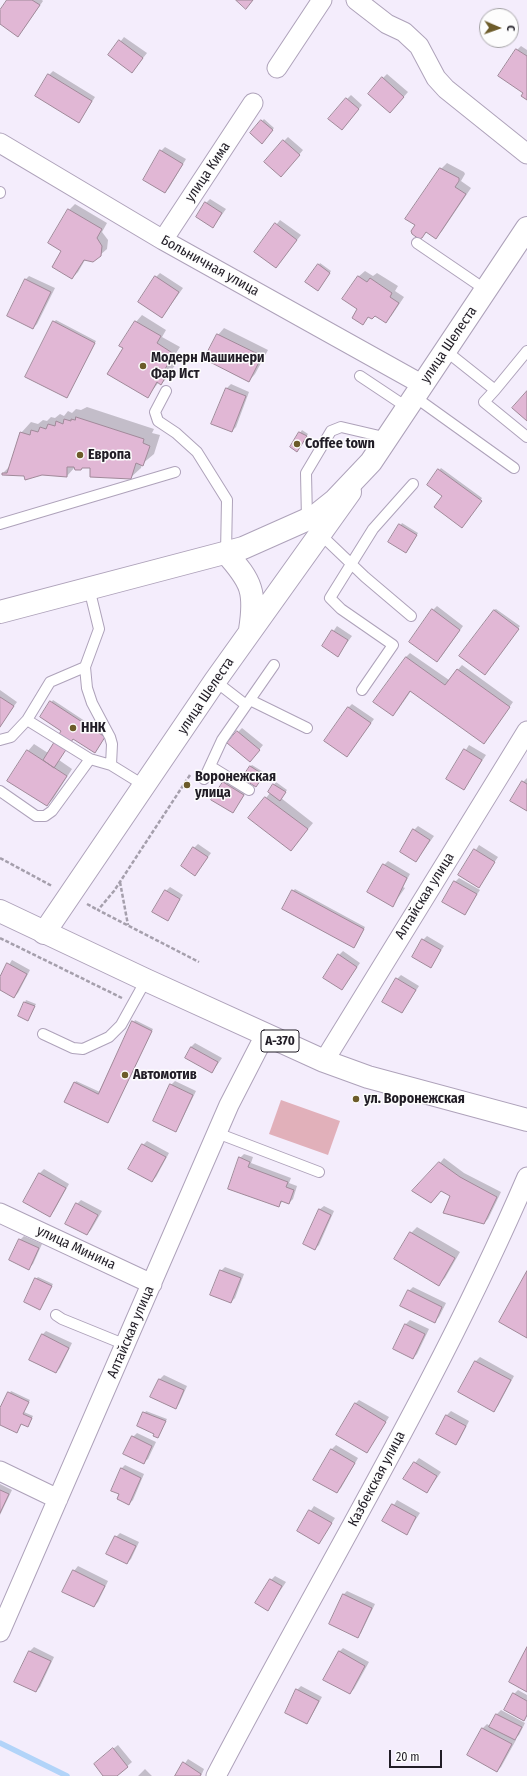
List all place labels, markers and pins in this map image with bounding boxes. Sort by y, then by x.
place label: Модерн Машинери Фар Ист [151,350,265,382]
marker: Модерн Машинери Фар Ист [138,361,148,371]
place label: Coffee town [305,436,375,452]
marker: Coffee town [292,439,302,449]
place label: Европа [88,447,131,463]
marker: Европа [75,450,85,460]
place label: ННК [81,720,106,736]
marker: ННК [68,723,78,733]
place label: Воронежская улица [195,769,276,802]
marker: Воронежская улица [182,780,192,790]
place label: Автомотив [133,1067,197,1083]
marker: Автомотив [120,1070,130,1080]
place label: ул. Воронежская [364,1091,465,1107]
marker: ул. Воронежская [351,1094,361,1104]

